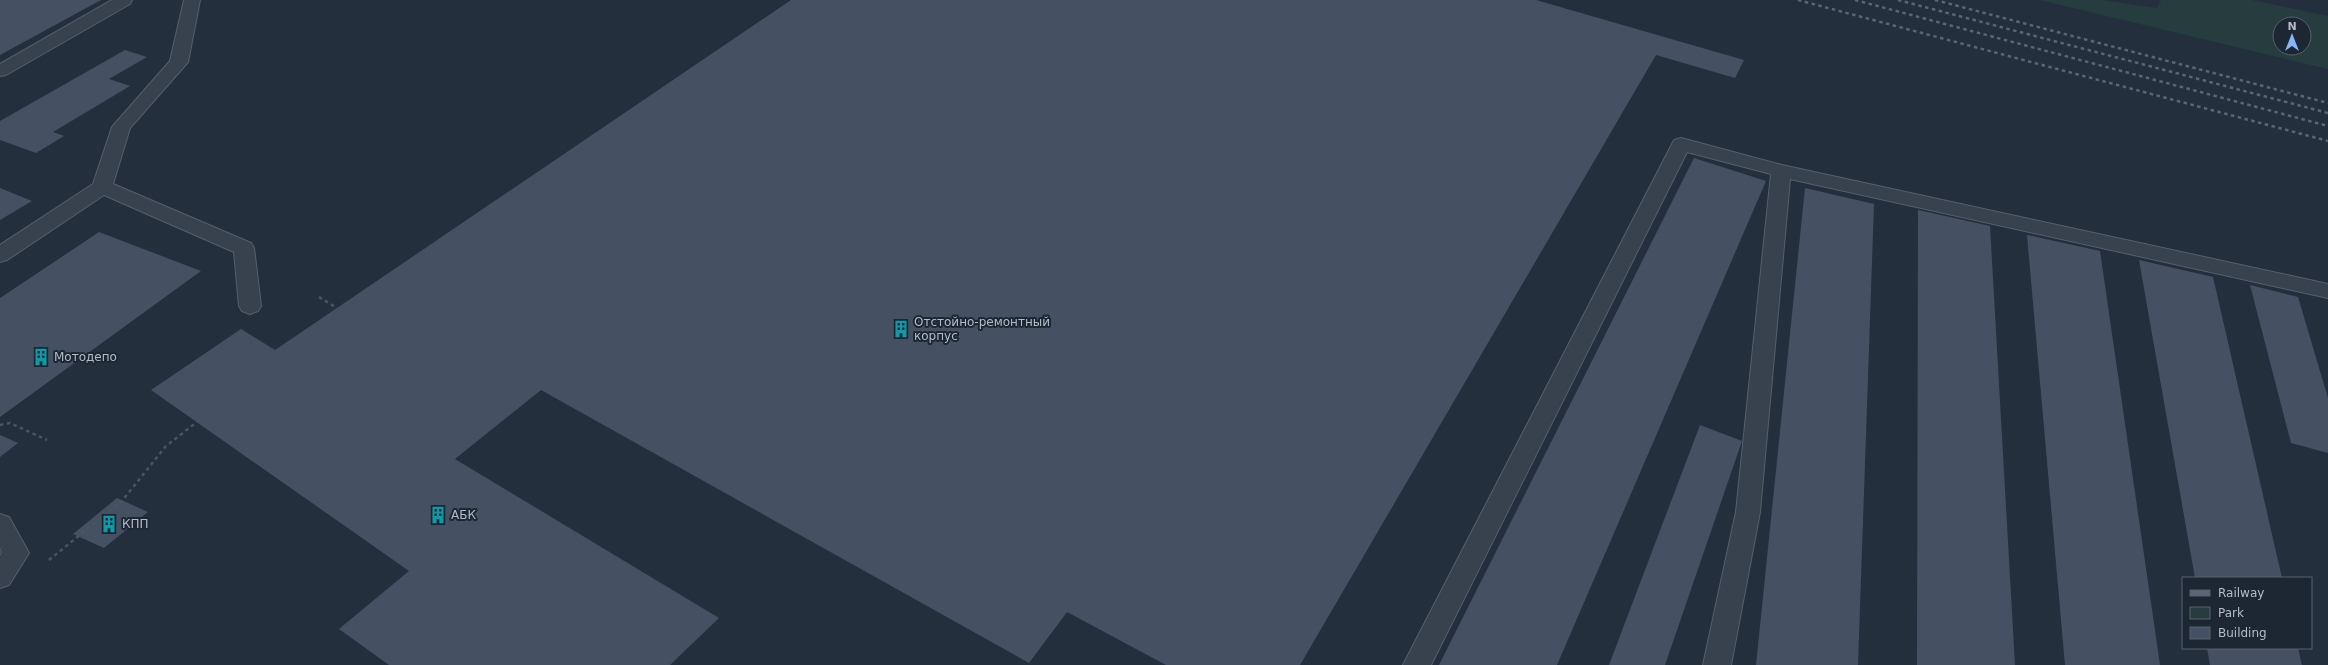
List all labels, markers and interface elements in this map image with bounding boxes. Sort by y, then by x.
north arrow [2272,16,2312,56]
text: N [2287,20,2297,33]
place label: Отстойно-ремонтный корпус [914,315,1050,343]
building icon: Отстойно-ремонтный корпус [891,319,911,339]
building icon: Мотодепо [31,347,51,367]
place label: Мотодепо [54,350,117,364]
building icon: АБК [428,505,448,525]
place label: АБК [451,508,476,522]
building icon: КПП [99,514,119,534]
place label: КПП [122,517,149,531]
legend [2182,577,2312,649]
text: Railway [2218,586,2264,600]
text: Park [2218,606,2244,620]
text: Building [2218,626,2267,640]

